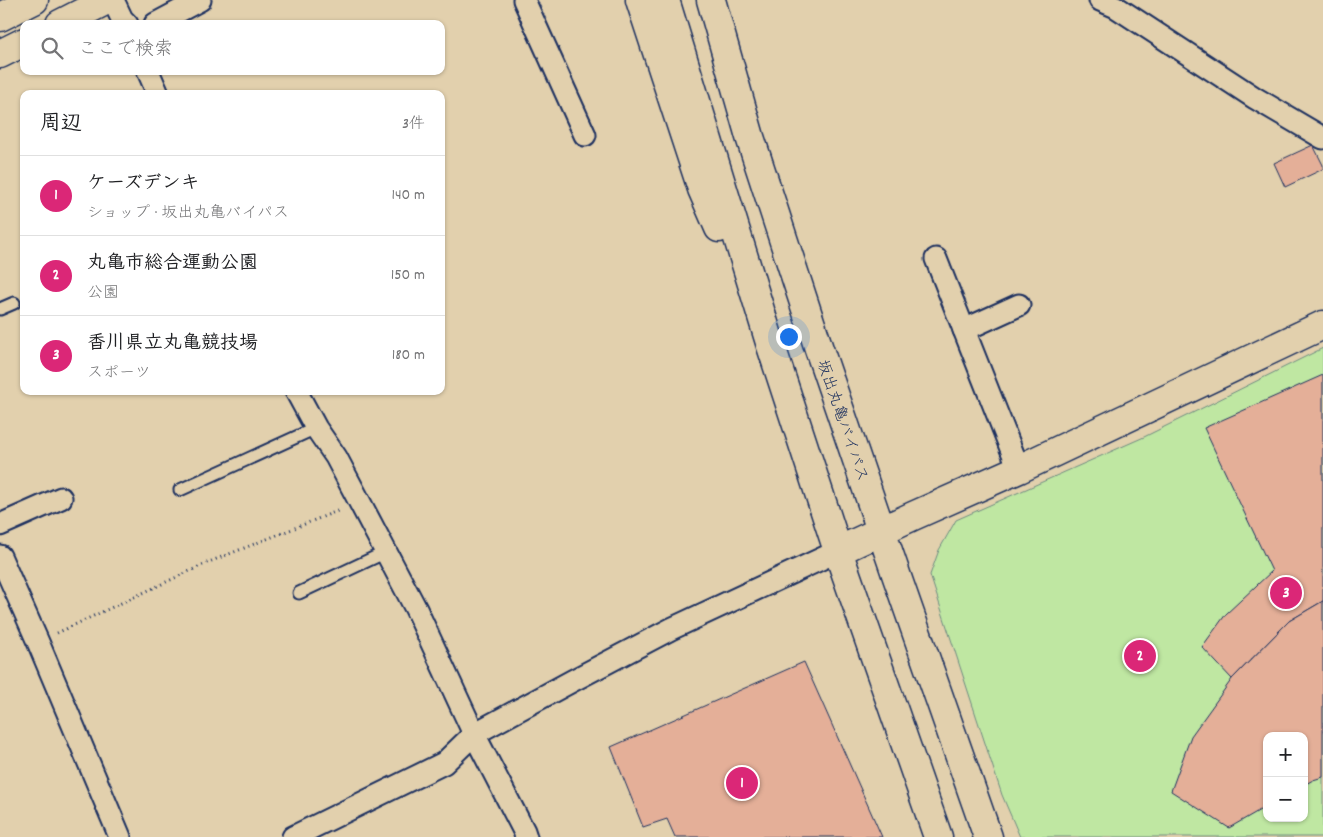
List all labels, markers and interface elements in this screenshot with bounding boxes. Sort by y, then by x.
search box [20,20,445,75]
icon: search [38,34,66,62]
text: ここで検索 [78,37,173,64]
text: 周辺 [40,110,82,140]
text: 3件 [402,113,425,136]
text: ケーズデンキ [87,171,199,198]
text: 1 [54,184,58,207]
text: 140 m [391,184,425,207]
text: ショップ · 坂出丸亀バイパス [87,202,289,225]
text: 丸亀市総合運動公園 [87,251,258,278]
text: 2 [53,264,60,287]
text: 150 m [391,264,425,287]
text: 公園 [87,282,119,305]
your location [776,324,802,350]
text: 香川県立丸亀競技場 [87,331,258,358]
text: 3 [52,344,60,367]
text: 180 m [392,344,425,367]
street label: 坂出丸亀バイパス [810,357,873,485]
text: スポーツ [87,362,151,385]
pin: 3 [1270,574,1302,612]
pin: 2 [1124,637,1156,675]
map controls [1263,732,1308,822]
button: + [1263,732,1308,777]
pin: 1 [726,764,758,802]
button: − [1263,777,1308,822]

